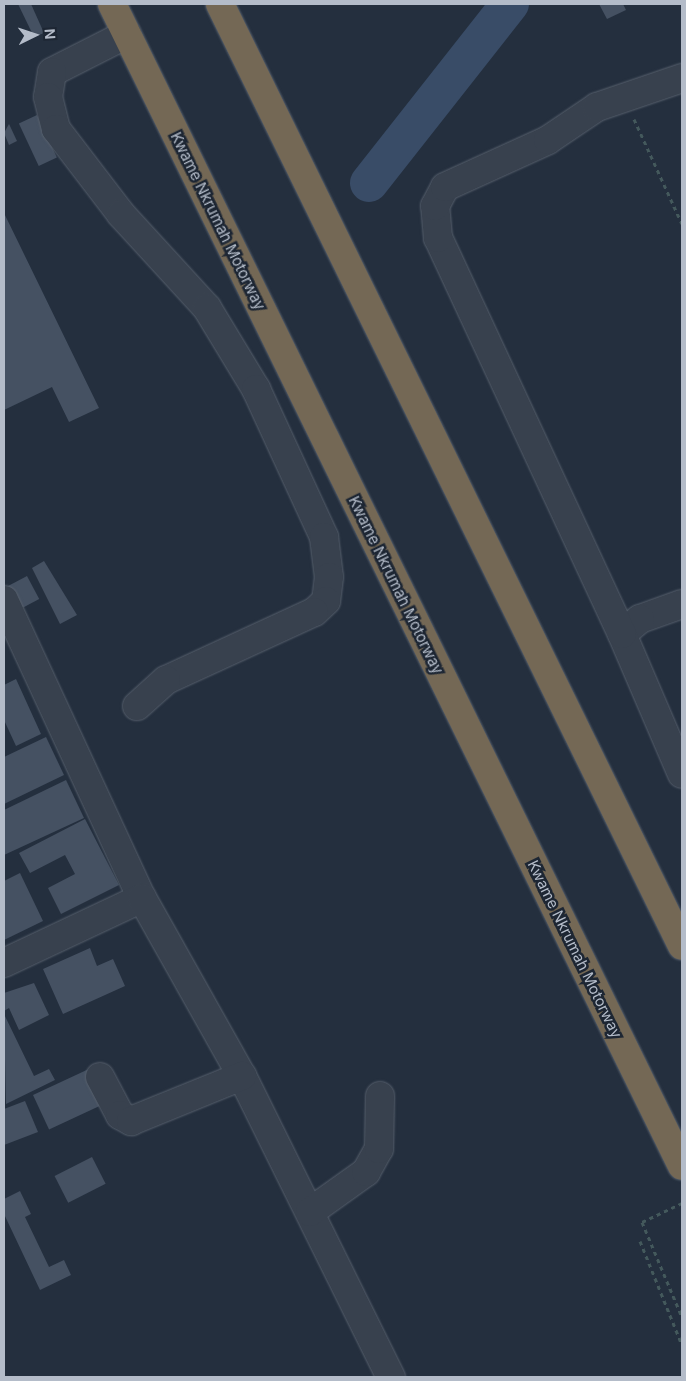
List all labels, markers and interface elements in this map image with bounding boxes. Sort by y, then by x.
north arrow [10,10,60,60]
text: N [42,28,59,40]
street label: Kwame Nkrumah Motorway [167,129,269,313]
street label: Kwame Nkrumah Motorway [345,493,447,677]
street label: Kwame Nkrumah Motorway [524,857,626,1041]

